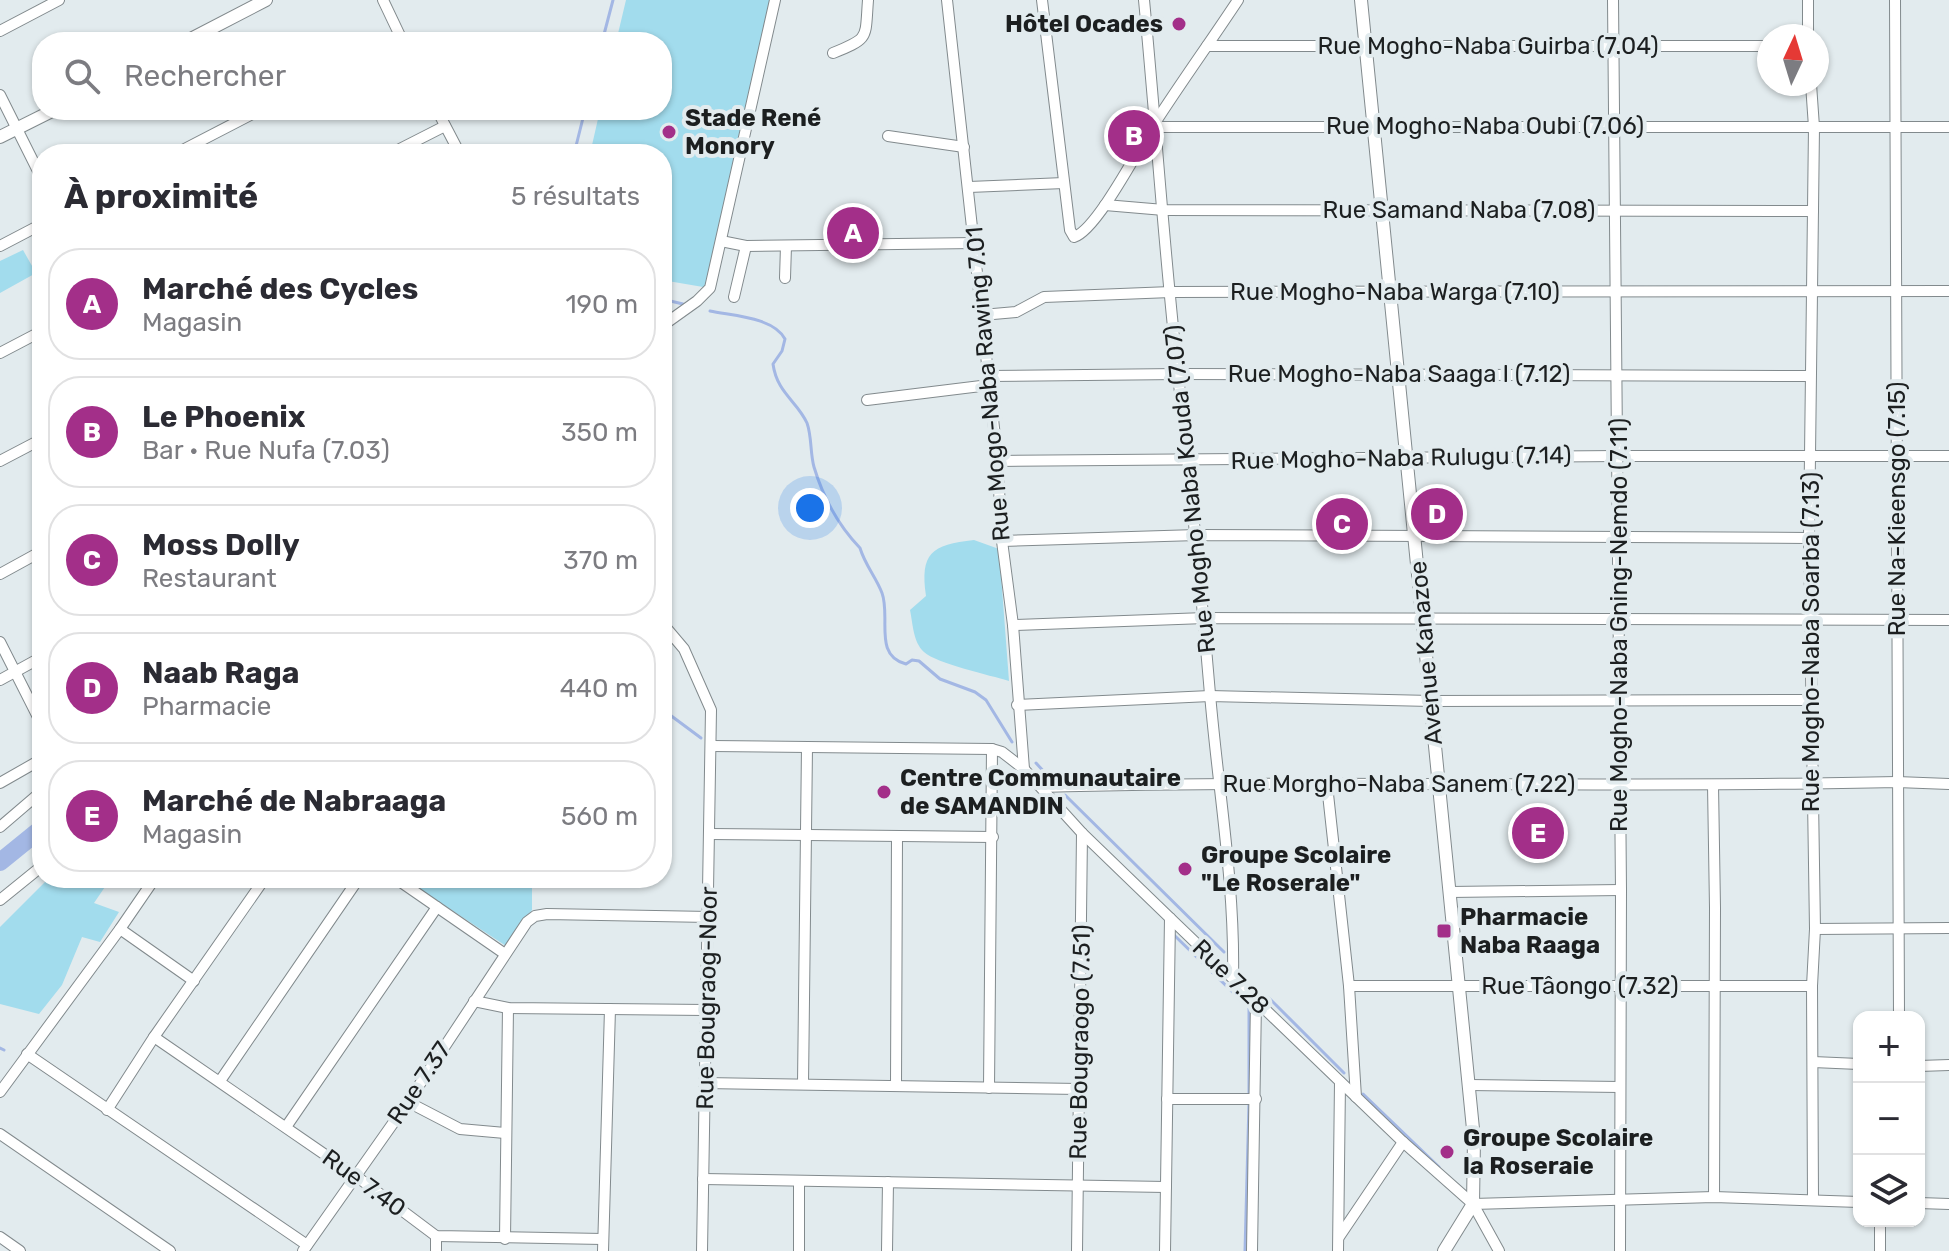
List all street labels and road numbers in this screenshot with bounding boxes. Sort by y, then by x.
street label: Rue Mogho-Naba Guirba (7.04) [1317,32,1659,60]
street label: Rue Mogho-Naba Oubi (7.06) [1326,112,1644,140]
street label: Rue Samand Naba (7.08) [1323,196,1595,224]
street label: Rue Mogo-Naba Rawing 7.01 [960,225,1016,543]
street label: Rue Mogho-Naba Warga (7.10) [1230,278,1560,306]
street label: Rue Mogho Naba Kouda (7.07) [1159,324,1221,654]
street label: Rue Mogho-Naba Saaga I (7.12) [1228,360,1570,388]
street label: Rue Na-Kieensgo (7.15) [1883,382,1911,636]
street label: Rue Mogho-Naba Gning-Nemdo (7.11) [1605,418,1633,832]
street label: Rue Mogho-Naba Rulugu (7.14) [1230,441,1572,475]
street label: Rue Mogho-Naba Soarba (7.13) [1797,472,1825,812]
street label: Avenue Kanazoe [1404,560,1448,746]
street label: Rue Morgho-Naba Sanem (7.22) [1223,770,1575,798]
street label: Rue Bougraog-Noor [691,886,723,1110]
street label: Rue Bougraogo (7.51) [1064,924,1096,1160]
street label: Rue 7.28 [1187,934,1275,1020]
street label: Rue Tâongo (7.32) [1481,972,1679,1000]
street label: Rue 7.37 [381,1037,457,1129]
street label: Rue 7.40 [317,1143,411,1223]

